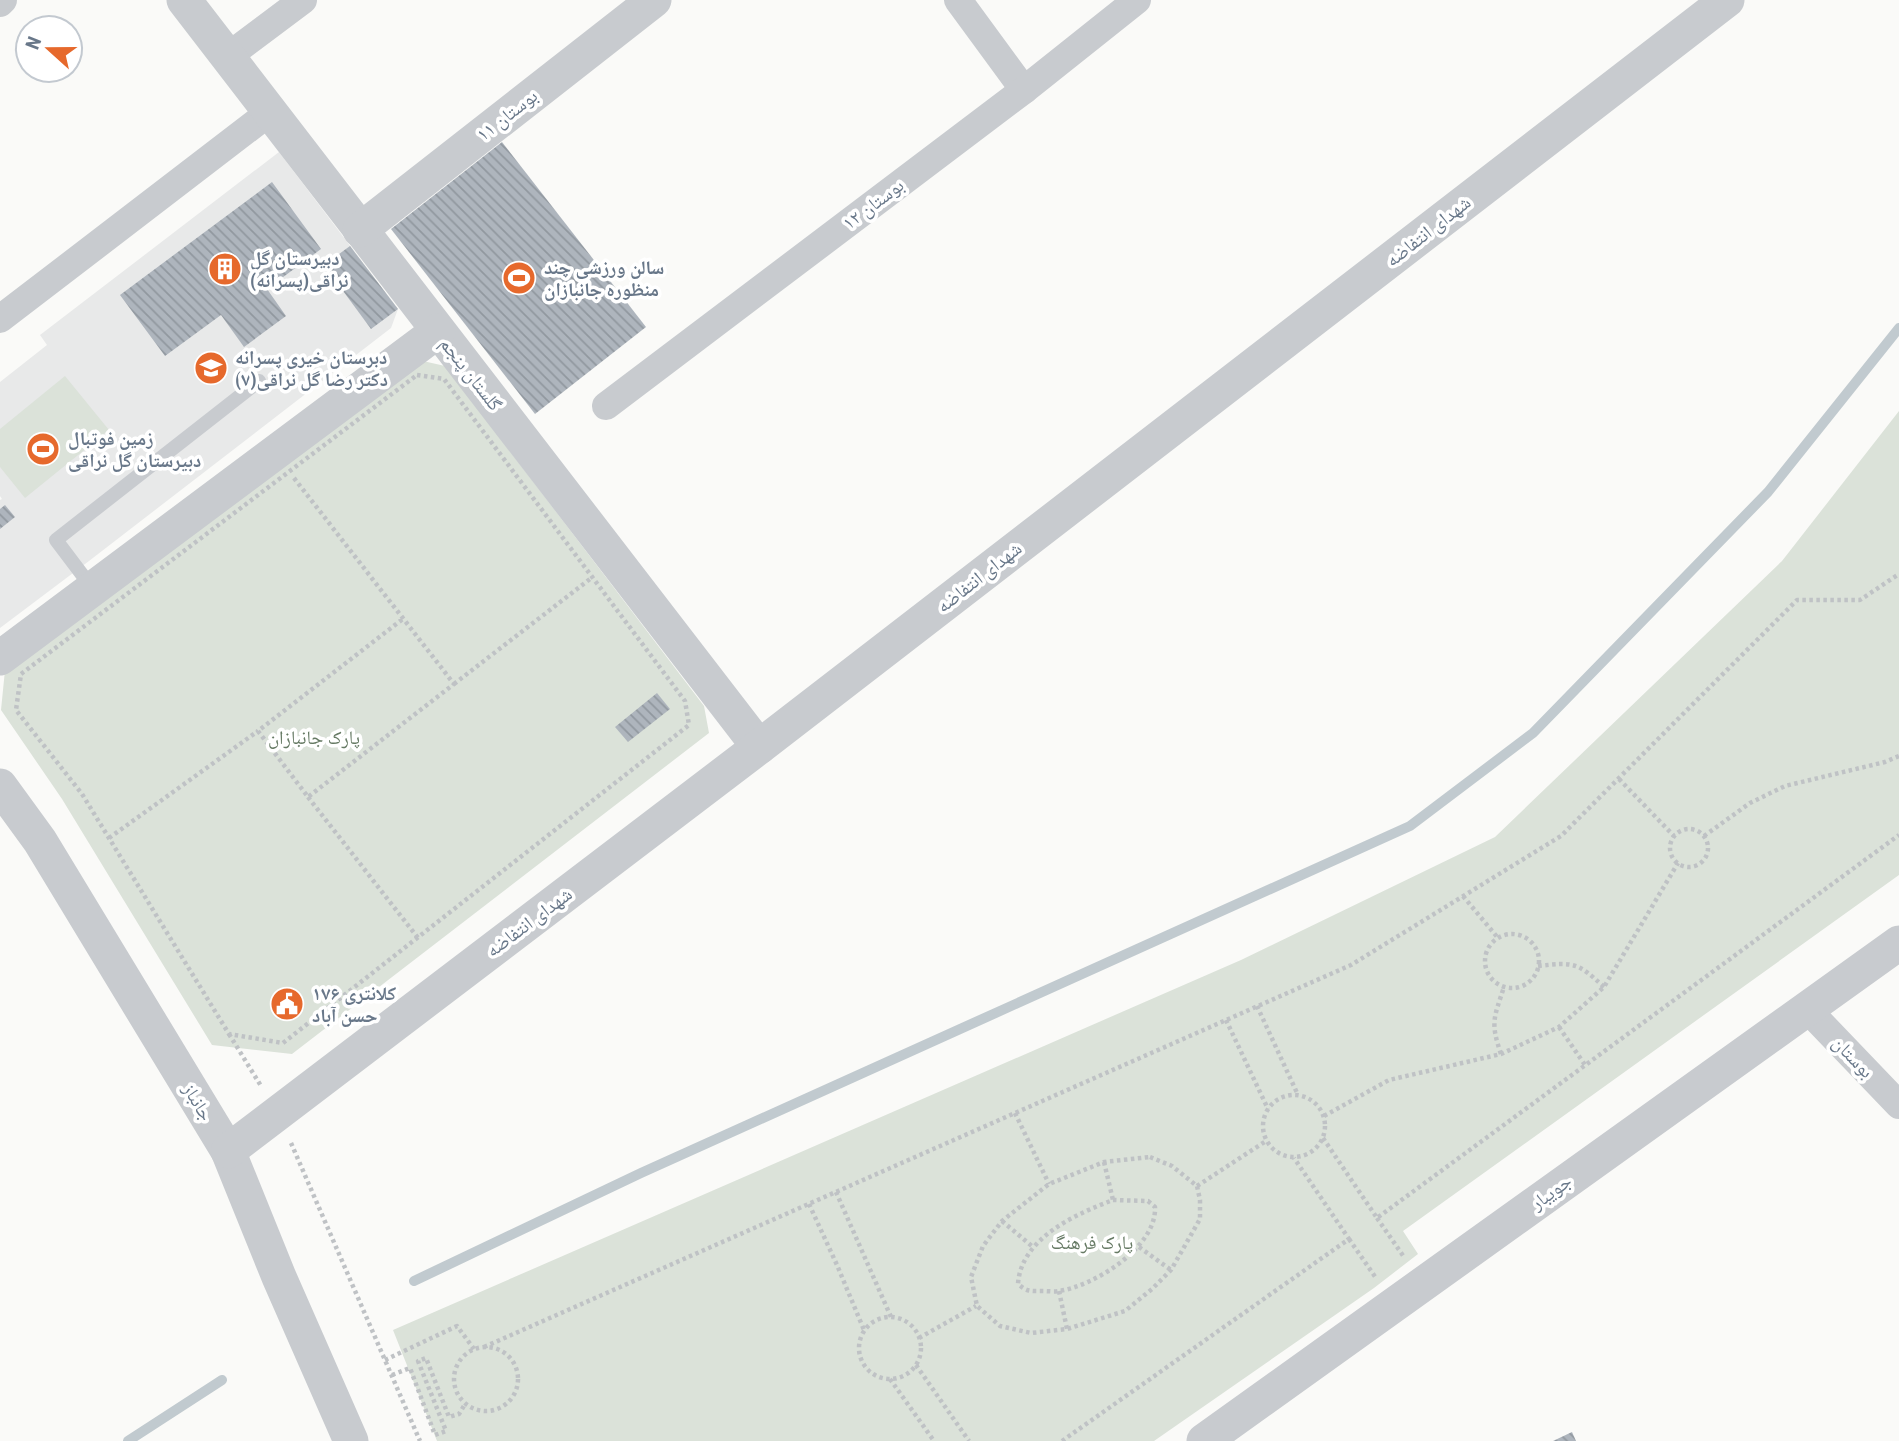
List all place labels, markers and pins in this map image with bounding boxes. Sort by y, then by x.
place label: دبیرستان گل نراقی(پسرانه) [250,247,348,292]
building icon: دبیرستان گل نراقی(پسرانه) [206,250,244,288]
place label: سالن ورزشی چند منظوره جانبازان [544,256,664,301]
sports icon: سالن ورزشی چند منظوره جانبازان [500,259,538,297]
place label: دبرستان خیری پسرانه دکتر رضا گل نراقی(۷) [235,346,388,391]
school or university icon: دبرستان خیری پسرانه دکتر رضا گل نراقی(۷) [192,349,230,387]
place label: زمین فوتبال دبیرستان گل نراقی [68,427,201,472]
sports icon: زمین فوتبال دبیرستان گل نراقی [24,430,62,468]
place label: کلانتری ۱۷۶ حسن آباد [312,982,397,1027]
public building icon: کلانتری ۱۷۶ حسن آباد [268,985,306,1023]

